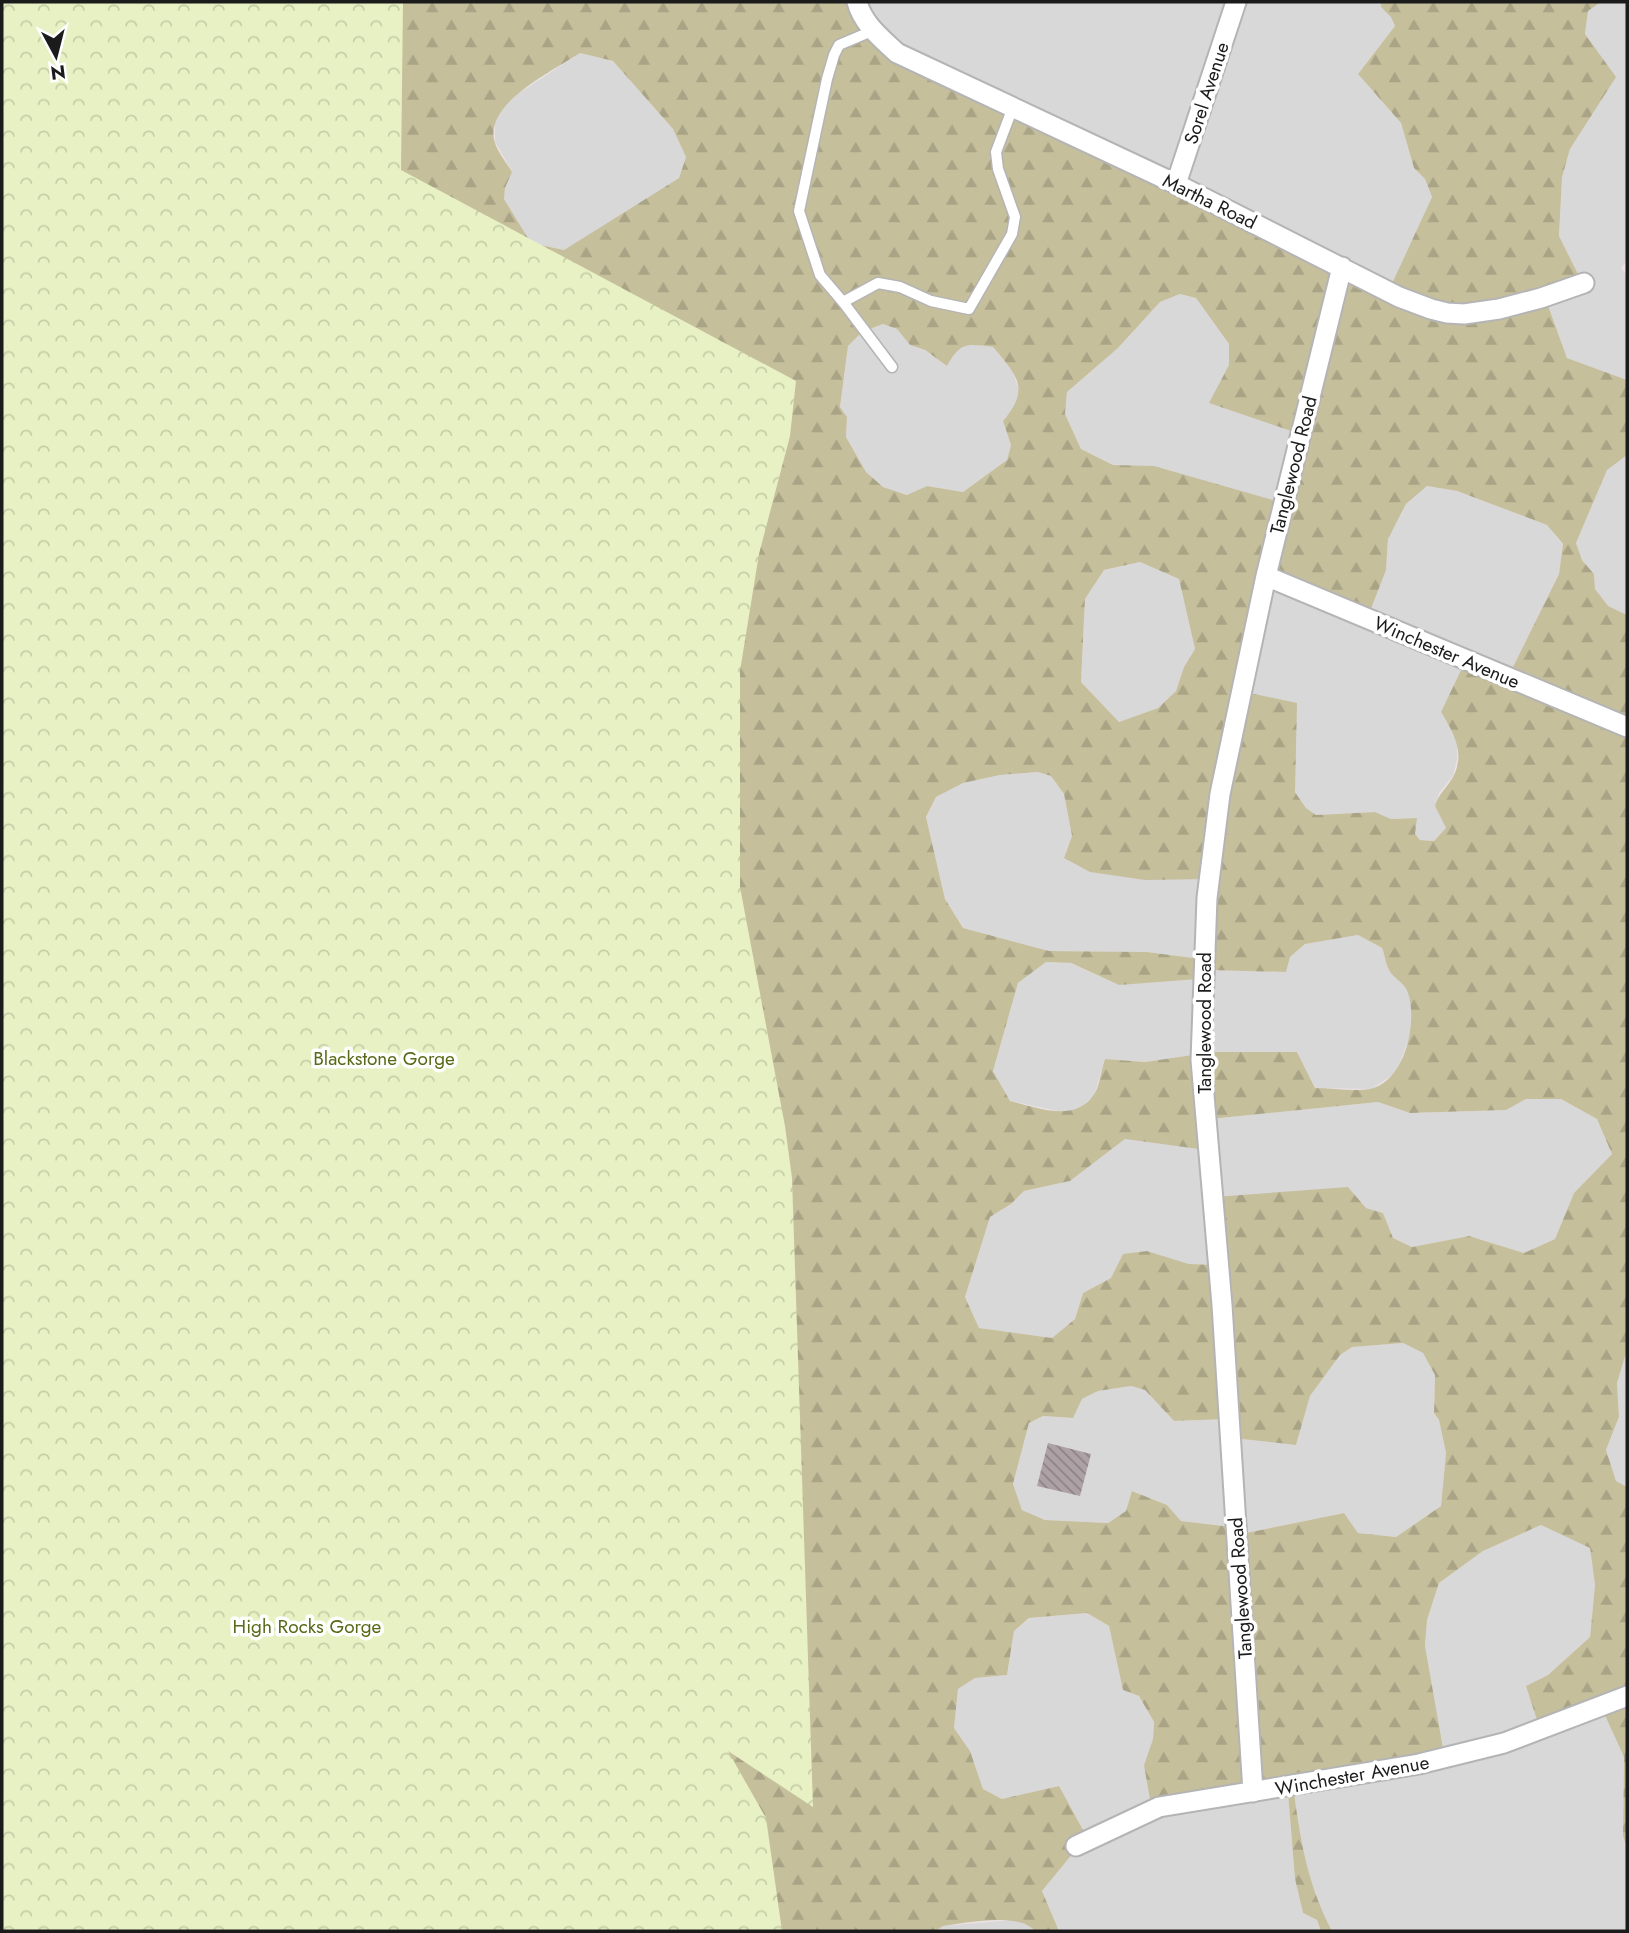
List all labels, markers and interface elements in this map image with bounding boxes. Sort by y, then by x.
north arrow [21,21,91,91]
street label: Sorel Avenue [1177,38,1236,148]
text: N [49,58,67,87]
street label: Martha Road [1158,167,1261,236]
street label: Tanglewood Road [1263,393,1324,537]
street label: Winchester Avenue [1370,610,1524,695]
street label: Tanglewood Road [1191,952,1218,1094]
park label: Blackstone Gorge [313,1045,455,1072]
street label: Tanglewood Road [1222,1516,1259,1660]
park label: High Rocks Gorge [233,1613,382,1640]
street label: Winchester Avenue [1273,1749,1431,1802]

